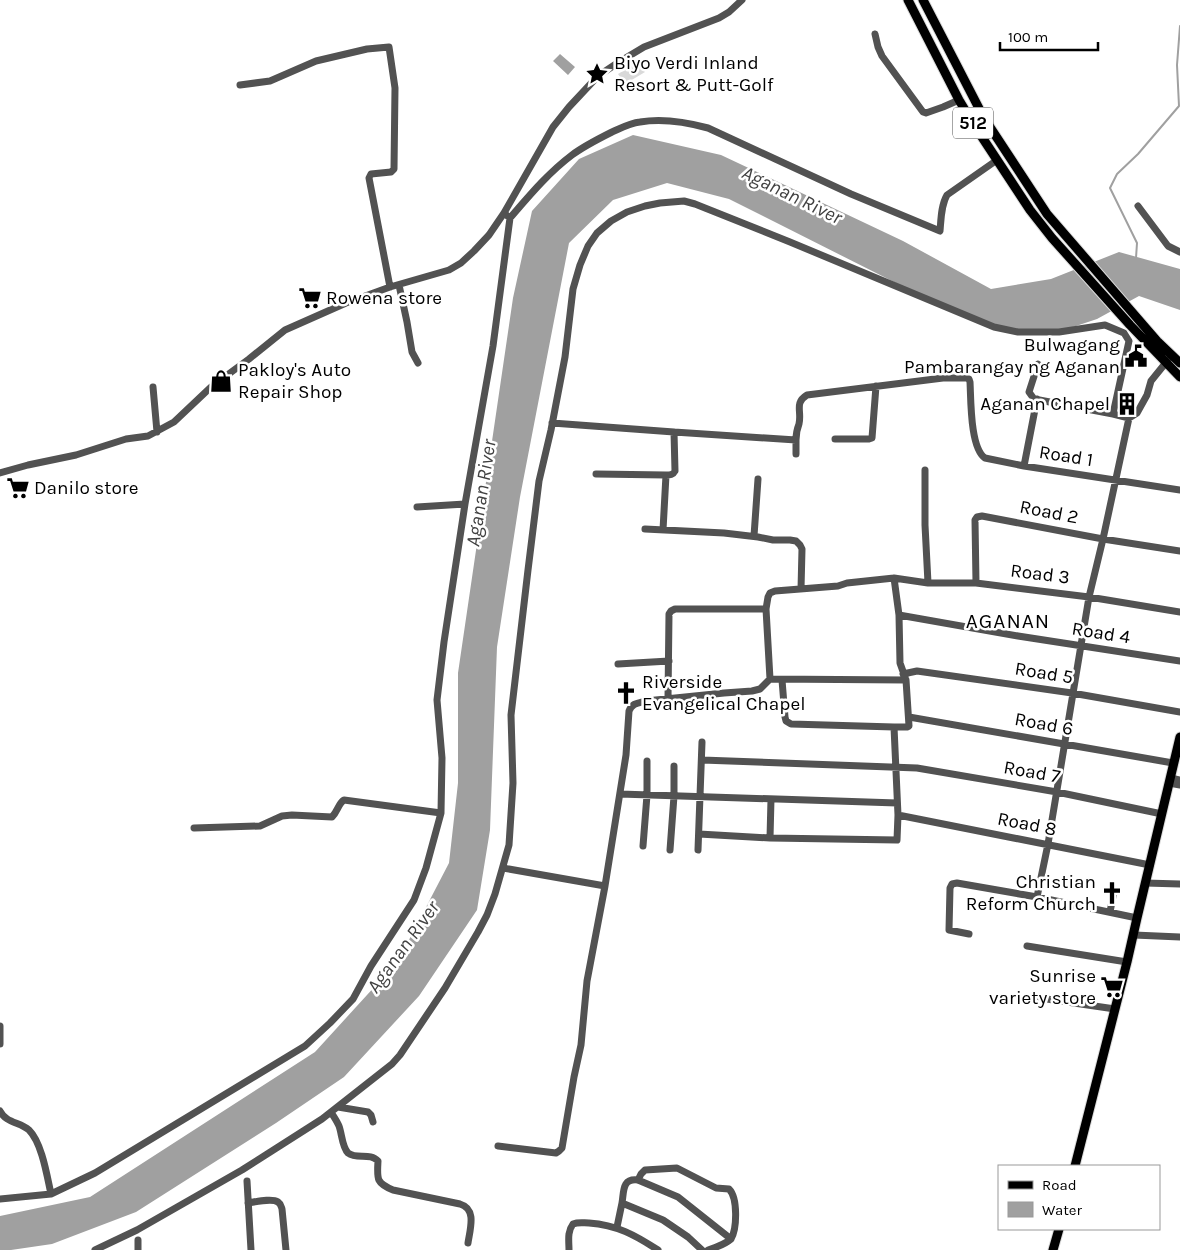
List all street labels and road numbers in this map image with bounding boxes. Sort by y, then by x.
road number: 512 [953,108,993,138]
street label: Road 1 [1037,441,1095,471]
street label: Road 2 [1018,496,1080,528]
street label: Road 3 [1009,559,1071,589]
street label: Road 4 [1070,618,1132,649]
street label: Road 5 [1013,658,1075,688]
street label: Road 6 [1013,708,1075,740]
street label: Road 7 [1002,756,1062,788]
street label: Road 8 [995,807,1059,841]

